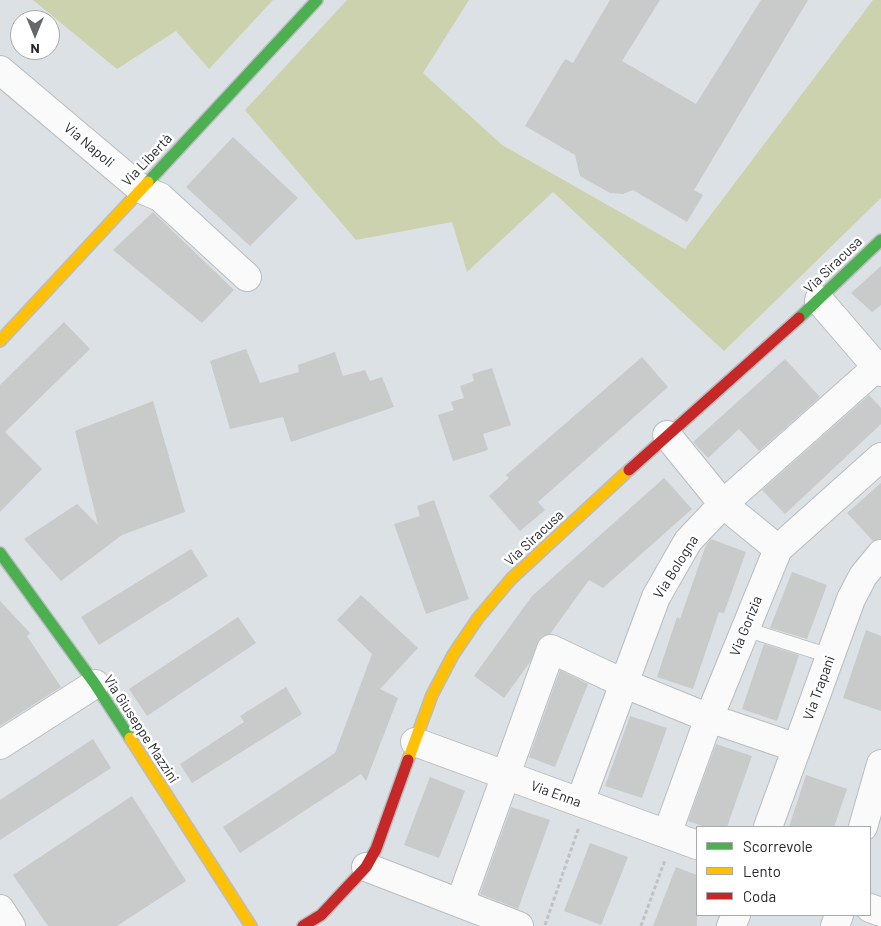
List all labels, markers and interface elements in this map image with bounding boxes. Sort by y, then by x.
north arrow [10,10,60,60]
text: N [30,41,40,58]
street label: Via Napoli [60,119,118,171]
street label: Via Libertà [118,130,176,190]
street label: Via Siracusa [800,233,866,297]
street label: Via Siracusa [501,506,567,570]
street label: Via Bologna [650,532,702,602]
street label: Via Gorizia [726,593,766,659]
street label: Via Trapani [800,654,838,722]
street label: Via Giuseppe Mazzini [100,672,182,786]
street label: Via Enna [528,777,584,811]
legend [696,826,871,916]
text: Scorrevole [743,837,813,855]
text: Lento [743,862,781,880]
text: Coda [743,887,776,905]

